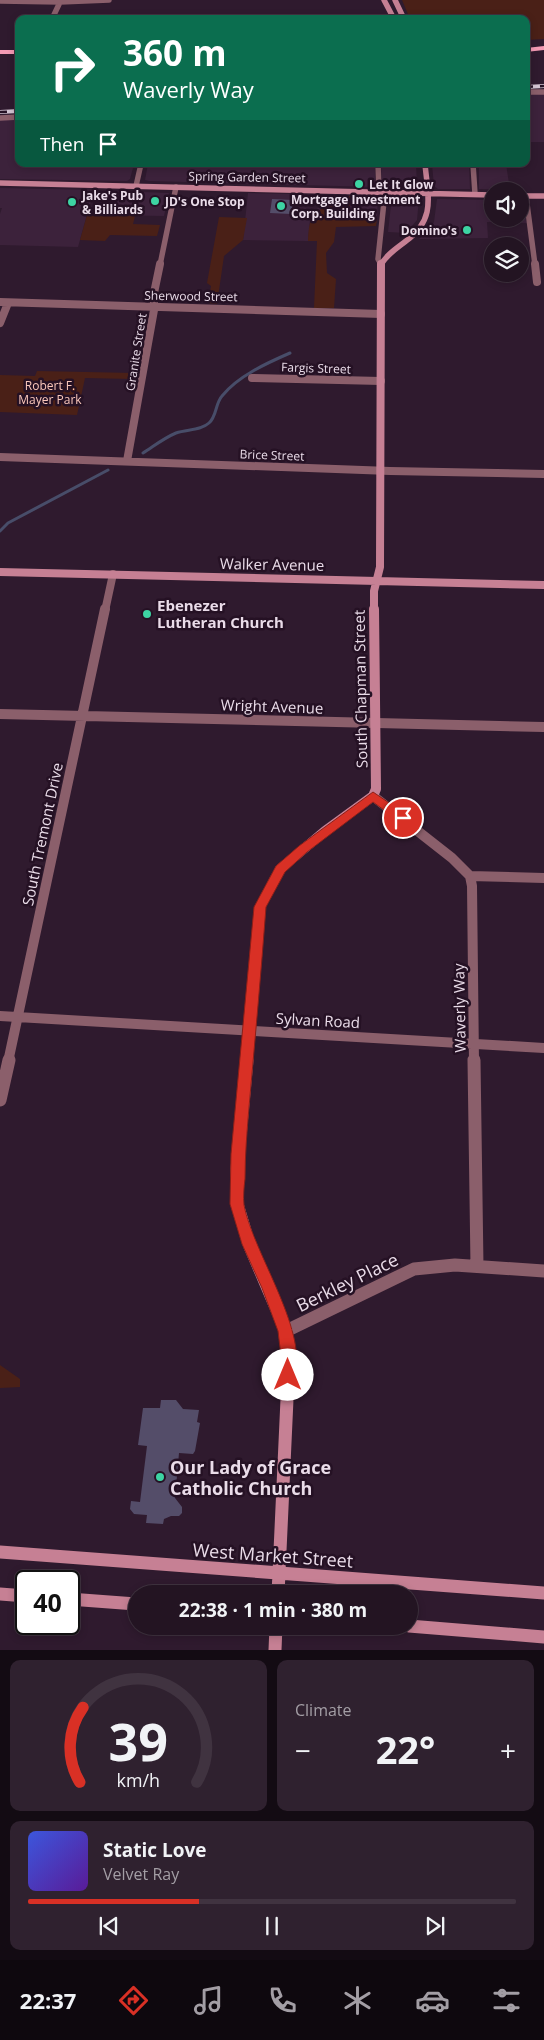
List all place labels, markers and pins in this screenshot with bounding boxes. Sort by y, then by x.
place label: Let It Glow [369,176,434,193]
marker: Let It Glow [353,178,365,190]
place label: Jake's Pub & Billiards [81,187,143,218]
place label: Mortgage Investment Corp. Building [291,191,420,222]
place label: JD's One Stop [164,193,245,210]
marker: JD's One Stop [149,195,161,207]
marker: Jake's Pub & Billiards [66,196,78,208]
marker: Mortgage Investment Corp. Building [275,200,287,212]
place label: Domino's [401,222,457,239]
marker: Domino's [461,224,473,236]
place label: Ebenezer Lutheran Church [157,595,284,632]
marker: Ebenezer Lutheran Church [141,608,153,620]
pin [382,797,424,839]
place label: Our Lady of Grace Catholic Church [170,1455,331,1500]
marker: Our Lady of Grace Catholic Church [154,1471,166,1483]

